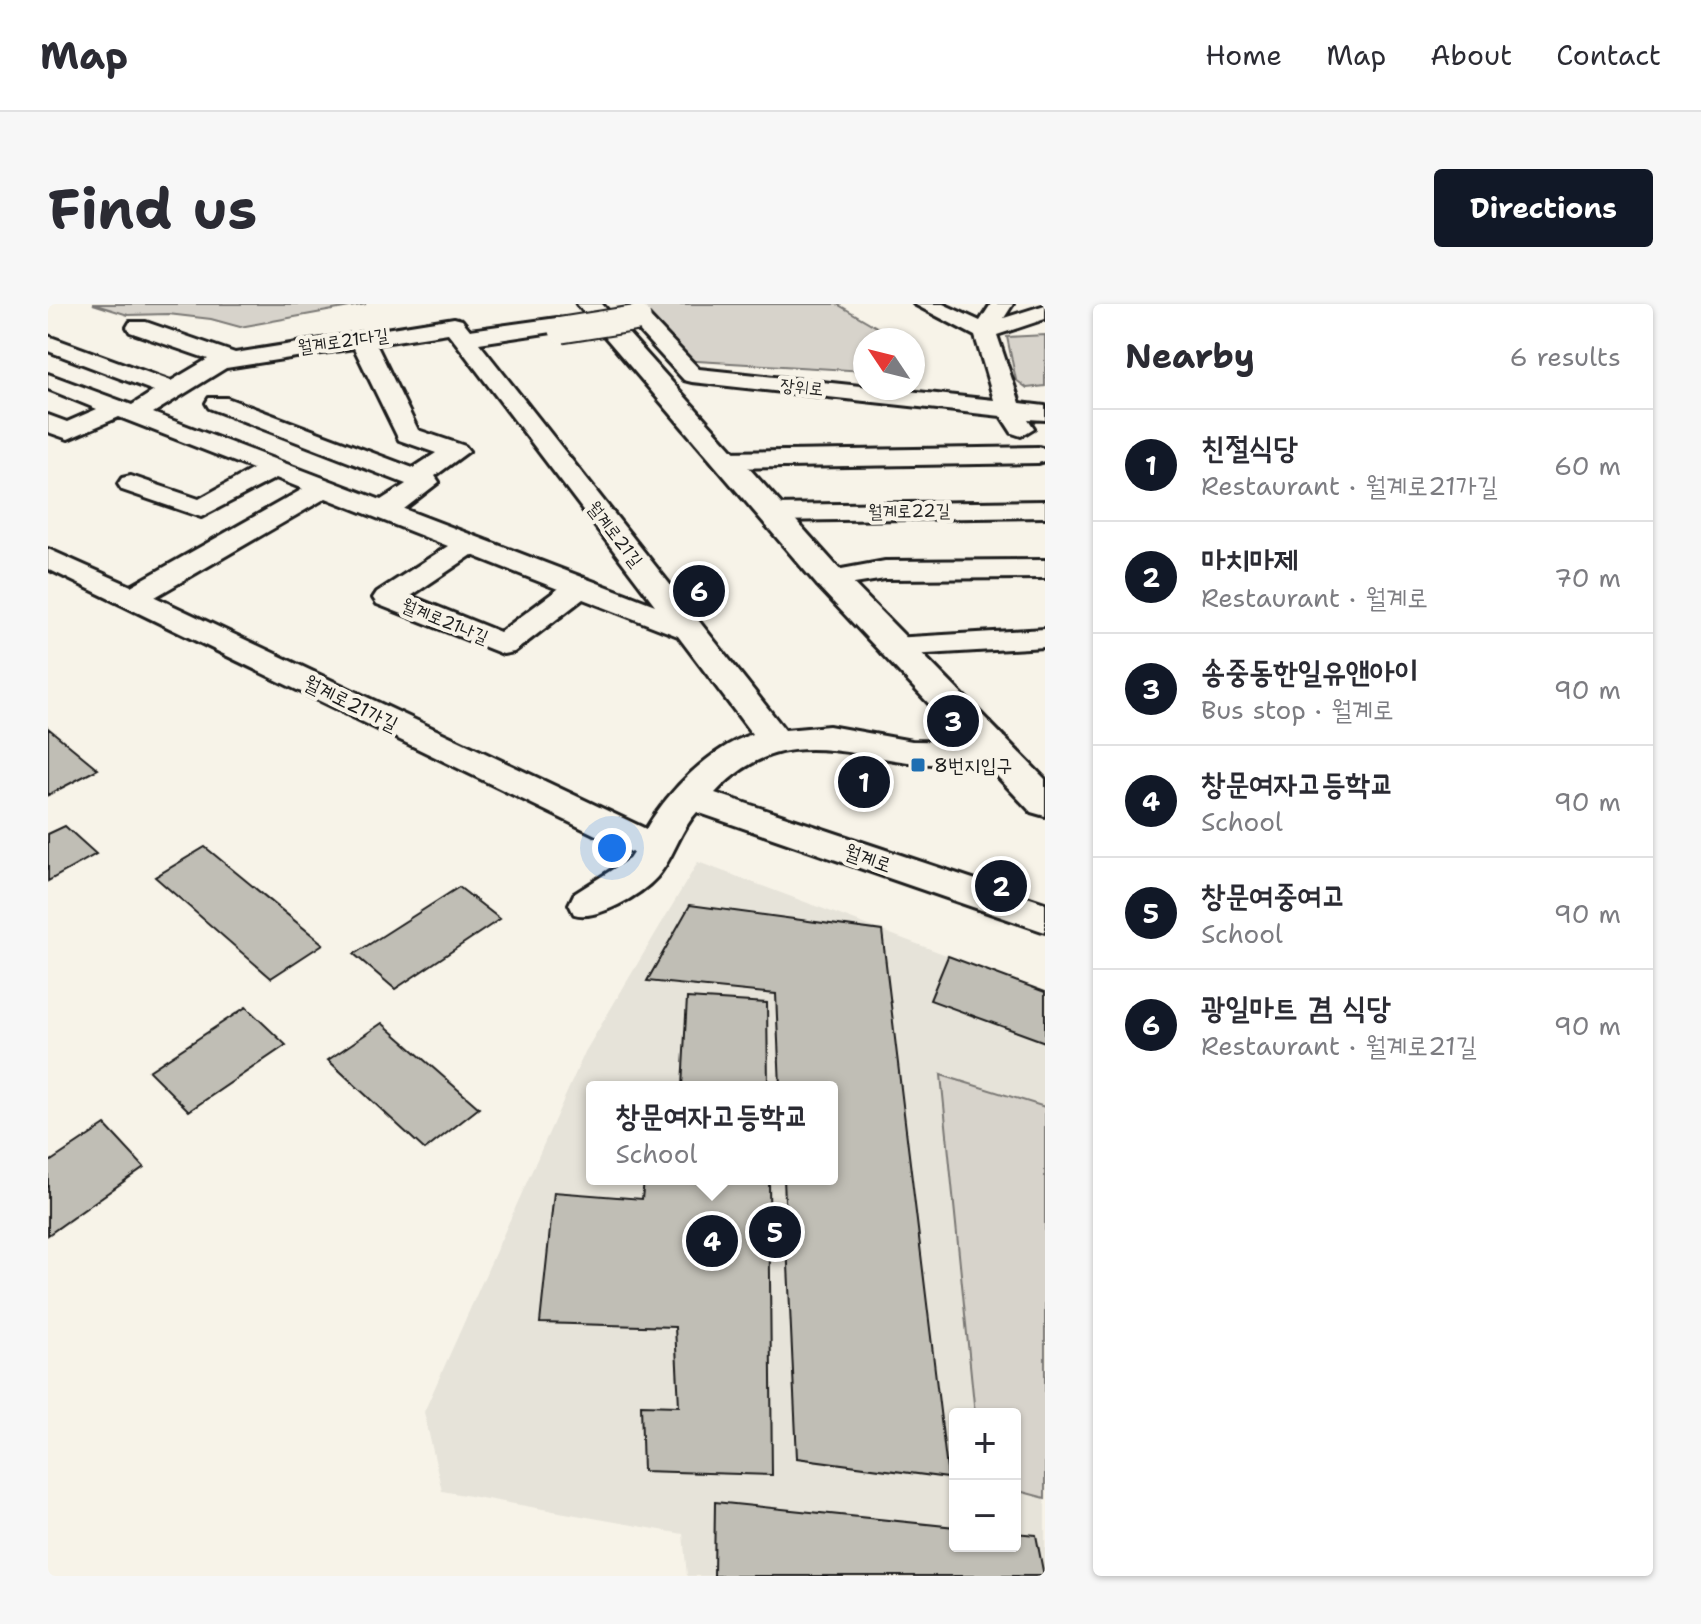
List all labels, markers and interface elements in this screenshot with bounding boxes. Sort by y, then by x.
text: Map [40,30,128,81]
text: Home [1205,36,1282,74]
text: Map [1326,36,1386,74]
text: About [1430,36,1512,74]
text: Contact [1556,36,1661,74]
button: Directions [1434,169,1653,247]
text: Find us [48,171,257,246]
street label: 월계로21다길 [296,323,391,359]
north arrow [853,328,925,400]
text: Nearby [1125,333,1255,379]
text: 6 results [1509,339,1621,374]
street label: 장위로 [779,373,825,401]
text: 친절식당 [1201,427,1298,468]
text: 1 [1145,448,1157,483]
text: 60 m [1554,448,1621,483]
text: Restaurant · 월계로21가길 [1201,468,1498,503]
street label: 월계로21길 [582,496,649,572]
street label: 월계로22길 [868,498,951,524]
text: 마치마제 [1201,539,1298,580]
text: 2 [1142,560,1160,595]
text: 70 m [1554,560,1621,595]
pin: 6 [673,561,725,621]
text: Restaurant · 월계로 [1201,580,1428,615]
street label: 월계로21나길 [398,593,492,649]
text: 송중동한일유앤아이 [1201,651,1418,692]
street label: 월계로21가길 [300,669,402,737]
text: 3 [1142,672,1160,707]
text: 90 m [1554,672,1621,707]
pin: 3 [927,691,979,751]
text: Bus stop · 월계로 [1201,692,1394,727]
pin: 1 [838,752,890,812]
place label: 8번지입구 [934,752,1012,778]
marker: 8번지입구 [909,756,927,774]
text: 창문여자고등학교 [1201,763,1394,804]
text: 4 [1142,784,1160,819]
text: 90 m [1554,784,1621,819]
text: School [1201,804,1283,839]
your location [592,828,632,868]
street label: 월계로 [841,838,895,878]
pin: 2 [975,856,1027,916]
text: 창문여중여고 [1201,875,1346,916]
text: 5 [1143,896,1159,931]
text: 90 m [1554,896,1621,931]
text: School [1201,916,1283,951]
text: 광일마트 겸 식당 [1201,987,1391,1028]
text: 6 [1142,1008,1160,1043]
text: 90 m [1554,1008,1621,1043]
text: Restaurant · 월계로21길 [1201,1028,1477,1063]
popup [586,1081,838,1185]
text: 창문여자고등학교 [615,1095,809,1136]
text: School [615,1136,697,1171]
pin: 5 [749,1202,801,1262]
pin: 4 [686,1211,738,1271]
map controls [949,1408,1021,1552]
button: + [949,1408,1021,1480]
button: − [949,1480,1021,1552]

